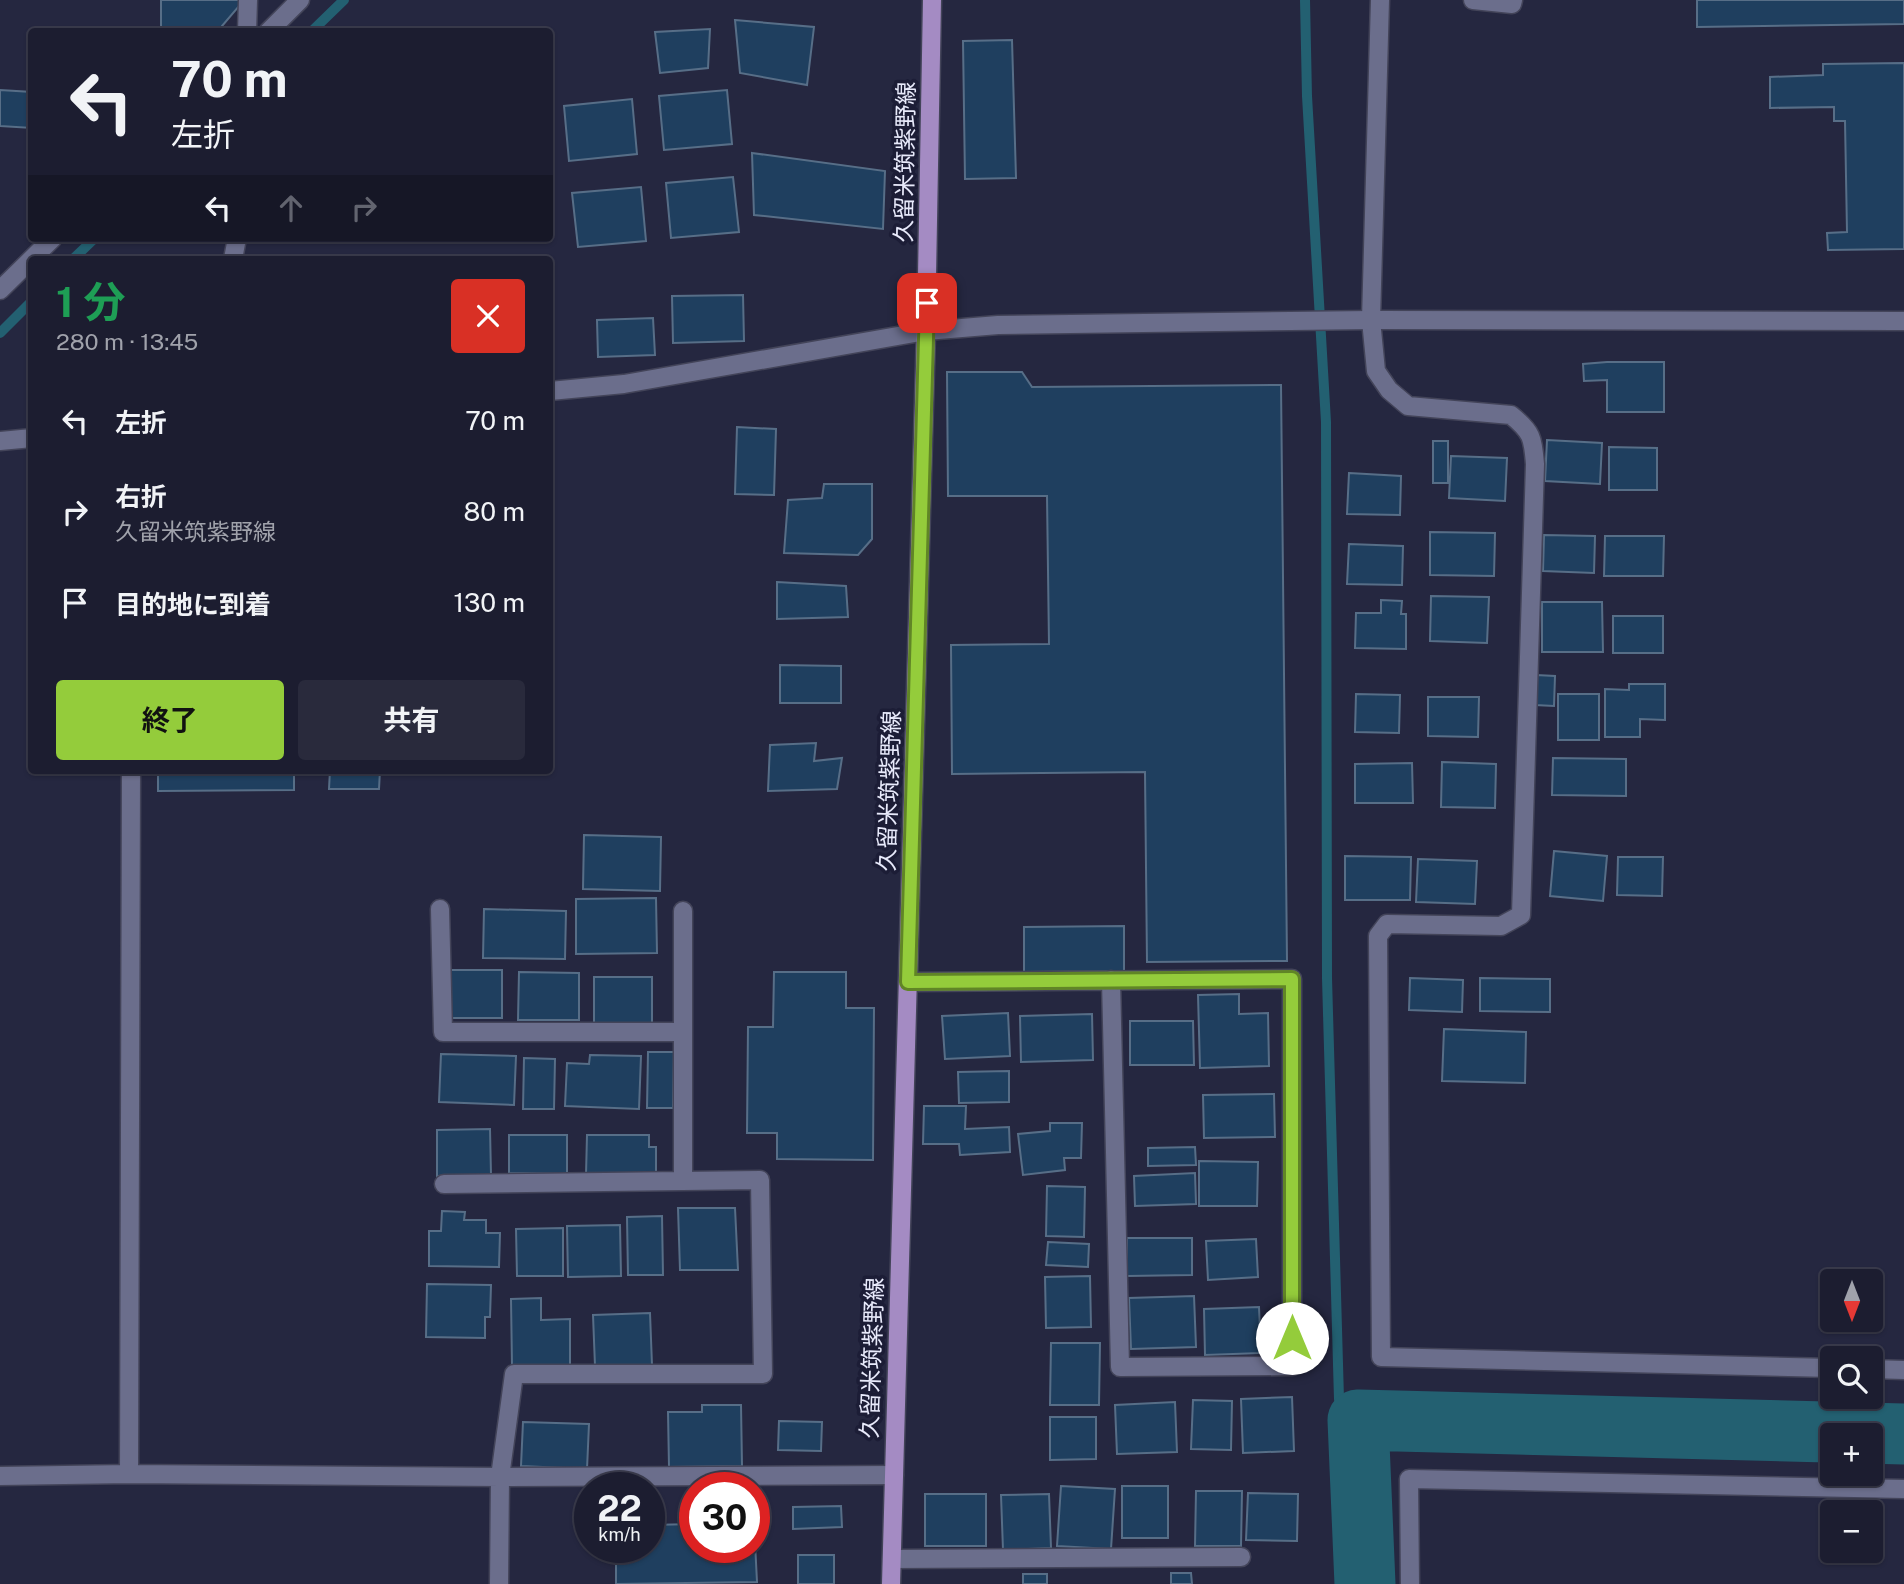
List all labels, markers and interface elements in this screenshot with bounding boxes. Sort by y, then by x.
text: 70 m [171,50,288,108]
icon: left [56,56,147,147]
street label: 久留米筑紫野線 [890,81,919,243]
text: 左折 [171,116,235,153]
icon: left [199,189,237,227]
icon: ahead [272,189,310,227]
icon: right [345,189,383,227]
pin [897,273,957,333]
text: 1 分 [56,277,125,326]
button: close [451,279,525,353]
icon: arrive [908,284,946,322]
text: 280 m · 13:45 [56,328,198,355]
icon: left [56,402,94,440]
text: 70 m [465,405,525,436]
text: 左折 [115,407,167,438]
text: 右折 [115,481,167,512]
icon: right [56,493,94,531]
text: 80 m [464,496,525,527]
text: 久留米筑紫野線 [115,518,276,545]
icon: arrive [56,584,94,622]
text: 130 m [453,587,525,618]
text: 目的地に到着 [115,589,271,620]
button: 終了 [56,680,284,760]
button: 共有 [298,680,525,760]
street label: 久留米筑紫野線 [872,710,905,872]
north arrow [1820,1269,1883,1332]
map controls [1820,1269,1883,1563]
street label: 久留米筑紫野線 [855,1277,888,1439]
position arrow [1255,1301,1329,1375]
button: search [1820,1346,1883,1409]
button: + [1820,1423,1883,1486]
speed limit sign: 30 [679,1472,770,1563]
text: 22 [597,1488,642,1529]
button: − [1820,1500,1883,1563]
text: km/h [598,1524,641,1545]

